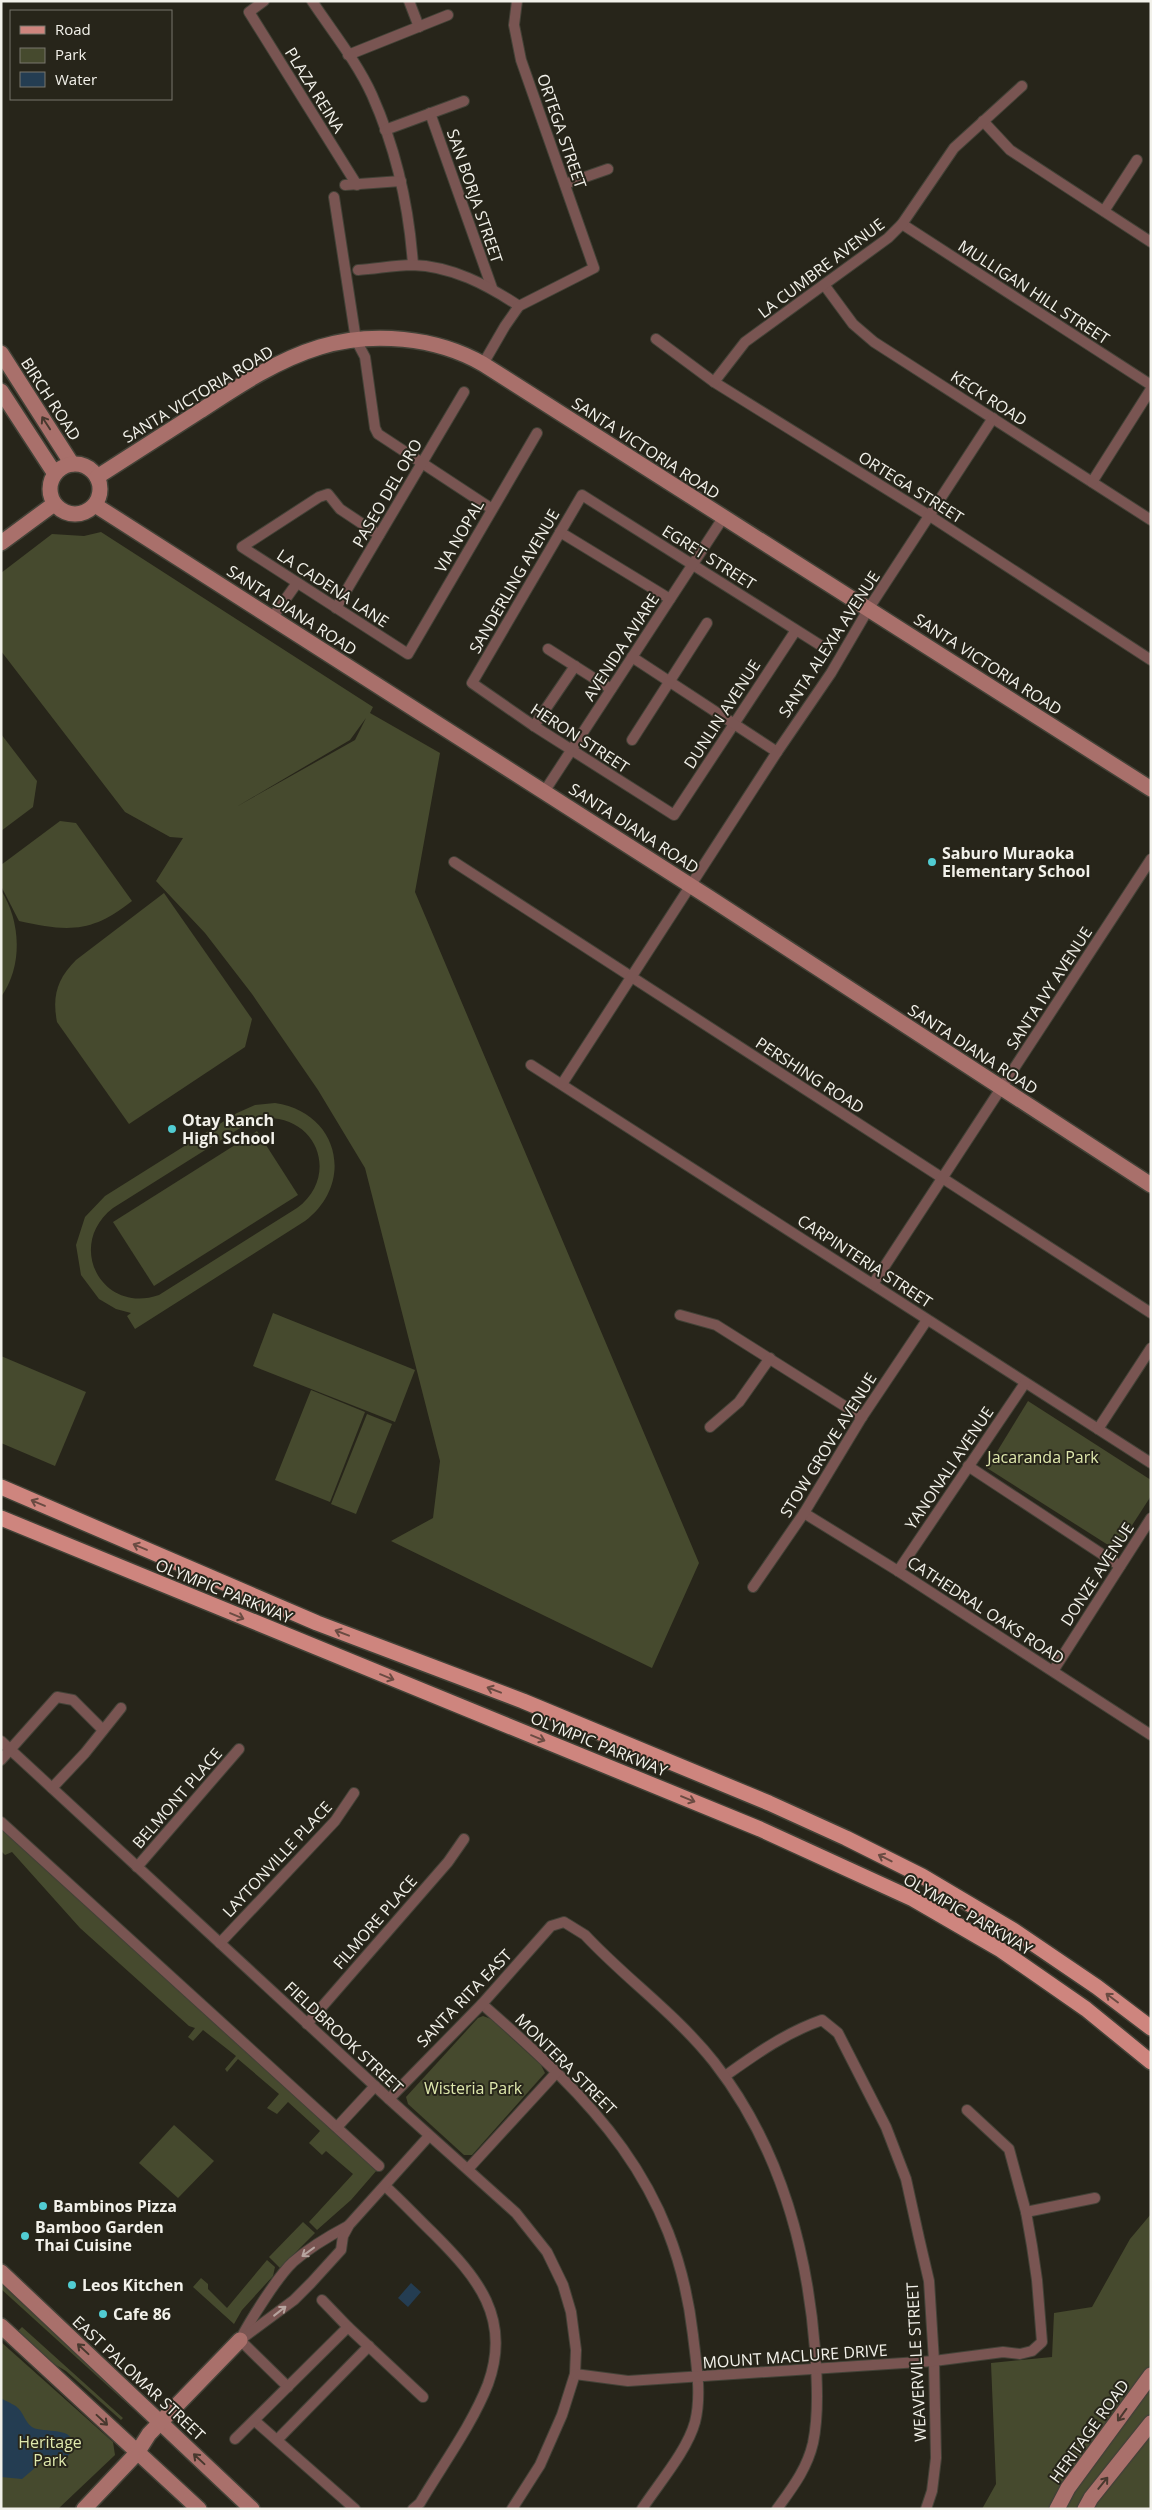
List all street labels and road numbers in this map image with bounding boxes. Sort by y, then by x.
street label: PLAZA REINA [280,43,350,138]
street label: ORTEGA STREET [532,71,592,191]
street label: SAN BORJA STREET [442,126,508,266]
street label: LA CUMBRE AVENUE [753,213,889,323]
street label: MULLIGAN HILL STREET [954,235,1114,349]
street label: SANTA VICTORIA ROAD [119,340,277,448]
street label: BIRCH ROAD [16,353,86,445]
street label: KECK ROAD [947,365,1031,431]
street label: SANTA VICTORIA ROAD [568,392,724,504]
street label: PASEO DEL ORO [347,435,427,551]
street label: ORTEGA STREET [854,446,968,528]
street label: VIA NOPAL [429,495,489,577]
street label: SANDERLING AVENUE [464,505,564,657]
street label: EGRET STREET [658,520,760,595]
street label: LA CADENA LANE [273,544,393,632]
street label: SANTA DIANA ROAD [223,560,361,660]
street label: SANTA ALEXIA AVENUE [773,567,885,721]
street label: AVENIDA AVIARE [578,589,664,705]
street label: SANTA VICTORIA ROAD [910,608,1066,720]
street label: DUNLIN AVENUE [679,655,765,773]
street label: HERON STREET [527,698,634,778]
street label: SANTA DIANA ROAD [565,778,703,878]
street label: SANTA IVY AVENUE [1001,922,1097,1054]
street label: SANTA DIANA ROAD [904,999,1042,1099]
street label: PERSHING ROAD [751,1032,869,1118]
street label: CARPINTERIA STREET [793,1209,937,1313]
street label: STOW GROVE AVENUE [775,1369,881,1521]
street label: YANONALI AVENUE [900,1402,998,1534]
street label: DONZE AVENUE [1055,1518,1139,1630]
street label: CATHEDRAL OAKS ROAD [903,1551,1069,1669]
street label: OLYMPIC PARKWAY [152,1554,296,1629]
street label: OLYMPIC PARKWAY [527,1707,671,1782]
street label: BELMONT PLACE [127,1743,227,1853]
street label: LAYTONVILLE PLACE [217,1796,337,1922]
street label: OLYMPIC PARKWAY [899,1868,1037,1960]
street label: FILMORE PLACE [328,1870,422,1974]
street label: SANTA RITA EAST [412,1944,517,2052]
street label: FIELDBROOK STREET [280,1976,408,2098]
street label: MONTERA STREET [511,2009,622,2120]
street label: WEAVERVILLE STREET [901,2281,931,2442]
street label: EAST PALOMAR STREET [68,2311,210,2445]
street label: MOUNT MACLURE DRIVE [702,2339,888,2373]
street label: HERITAGE ROAD [1044,2375,1134,2487]

